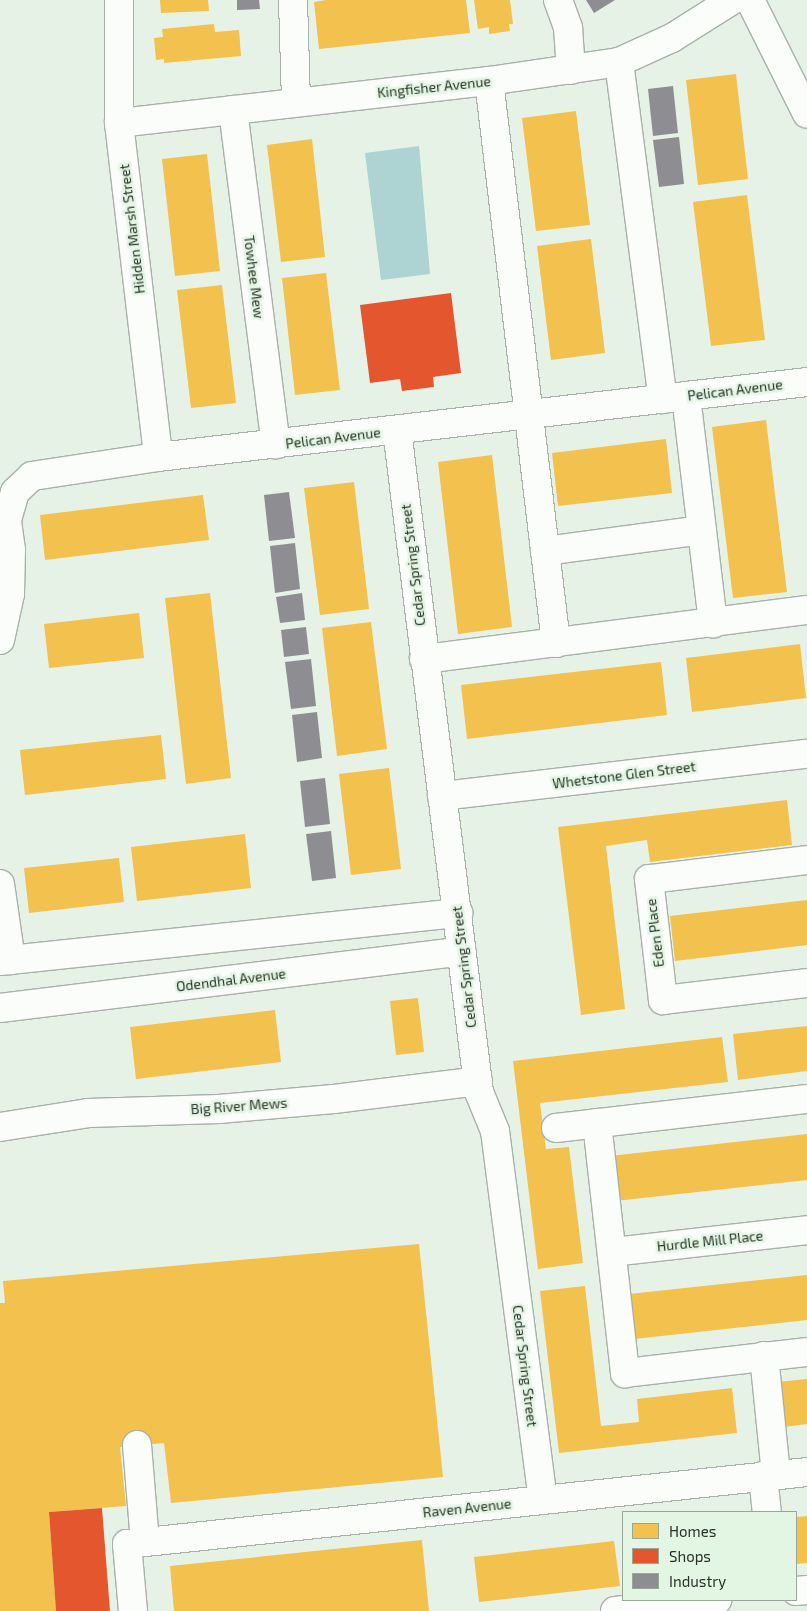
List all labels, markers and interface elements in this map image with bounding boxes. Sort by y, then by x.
street label: Kingfisher Avenue [376,73,492,101]
street label: Hidden Marsh Street [116,163,148,295]
street label: Towhee Mew [241,234,267,320]
street label: Pelican Avenue [686,376,784,404]
street label: Pelican Avenue [284,424,382,452]
street label: Cedar Spring Street [397,503,429,627]
street label: Whetstone Glen Street [551,758,697,792]
street label: Eden Place [642,898,668,968]
street label: Cedar Spring Street [448,905,480,1029]
street label: Odendhal Avenue [175,965,287,995]
street label: Big River Mews [190,1094,288,1118]
street label: Hurdle Mill Place [656,1227,764,1255]
street label: Cedar Spring Street [509,1304,541,1428]
street label: Raven Avenue [422,1495,512,1521]
legend [622,1511,797,1601]
text: Homes [669,1522,716,1540]
text: Shops [669,1547,711,1565]
text: Industry [669,1572,726,1590]

